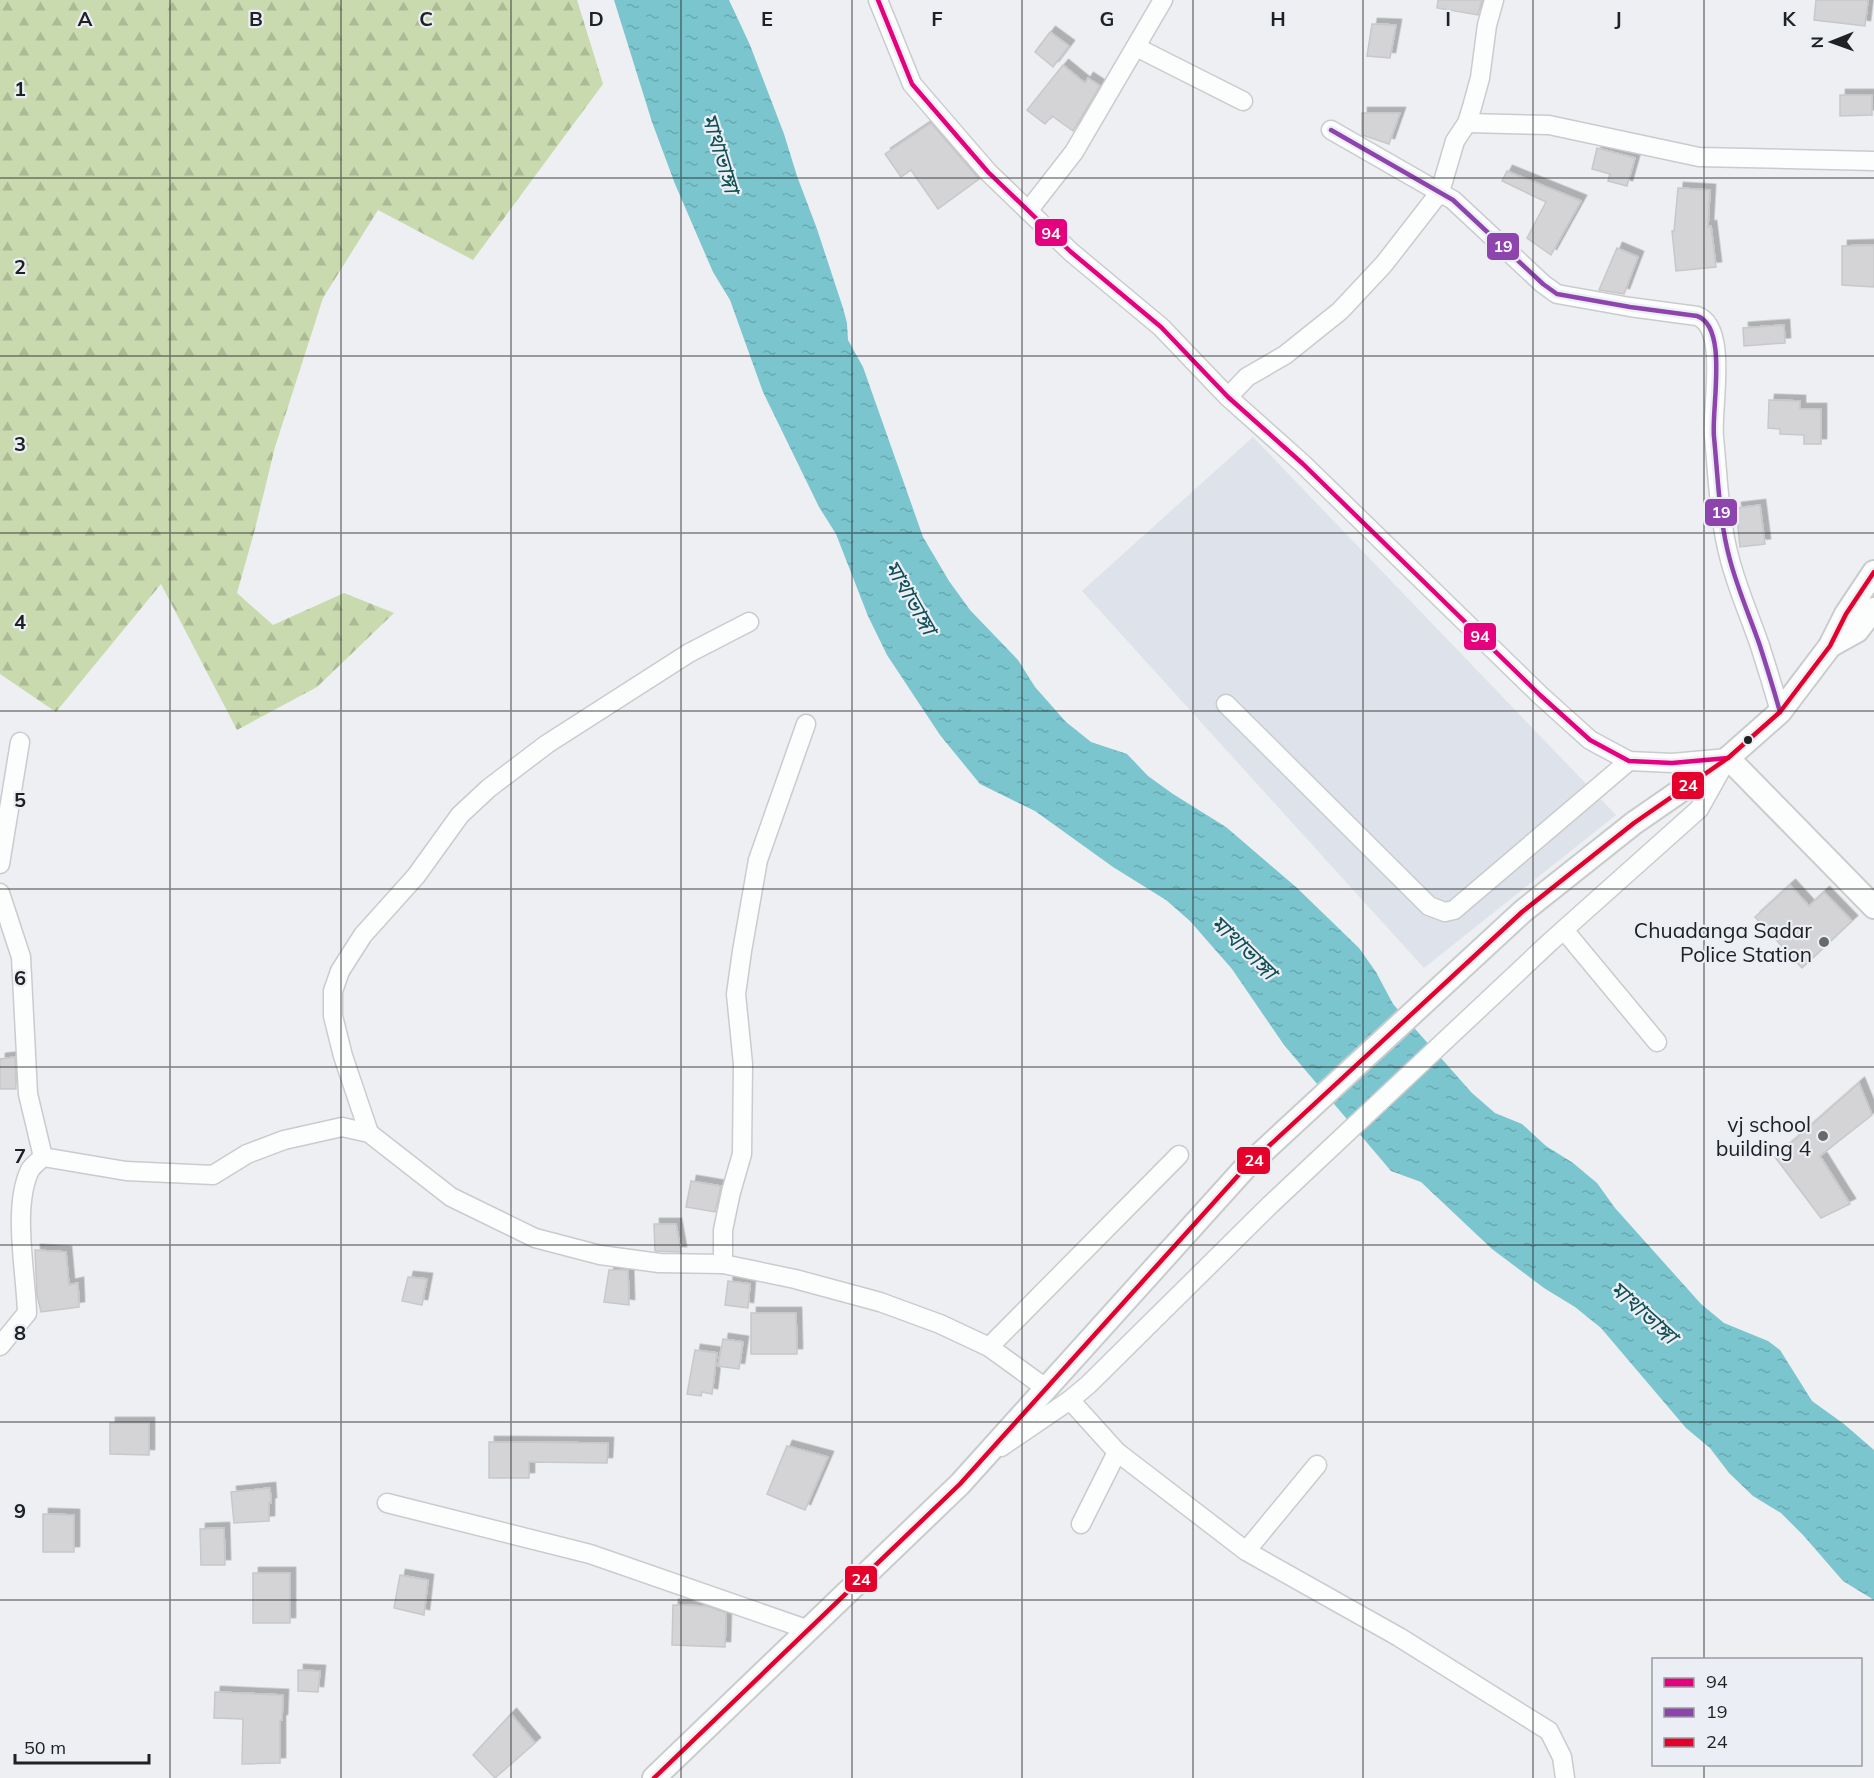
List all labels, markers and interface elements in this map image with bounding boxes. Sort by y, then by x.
text: A [78,6,93,31]
text: B [249,6,263,31]
text: C [419,6,433,31]
text: D [588,6,604,31]
text: E [761,6,773,31]
text: F [931,6,943,31]
text: G [1100,6,1114,31]
text: H [1270,6,1286,31]
text: I [1445,6,1451,31]
text: J [1614,6,1622,31]
text: K [1782,6,1796,31]
north arrow [1802,12,1862,72]
text: N [1807,36,1827,48]
text: 1 [14,76,26,101]
water label: মাথাভাঙ্গা [696,110,748,200]
line badge: 94 [1034,218,1068,247]
text: 94 [1041,223,1061,243]
line badge: 19 [1486,232,1520,261]
text: 19 [1493,236,1513,256]
text: 2 [14,254,26,279]
text: 3 [14,431,26,456]
line badge: 19 [1704,498,1738,527]
text: 19 [1711,502,1731,522]
water label: মাথাভাঙ্গা [878,555,946,643]
text: 4 [14,609,26,634]
line badge: 94 [1463,622,1497,651]
text: 94 [1470,626,1490,646]
unlabelled marker [1742,734,1754,746]
line badge: 24 [1671,771,1705,800]
text: 24 [1678,775,1698,795]
text: 5 [14,787,26,812]
water label: মাথাভাঙ্গা [1205,909,1286,988]
place label: Chuadanga Sadar Police Station [1634,917,1812,967]
marker: Chuadanga Sadar Police Station [1817,935,1831,949]
text: 6 [14,965,26,990]
place label: vj school building 4 [1716,1111,1811,1161]
marker: vj school building 4 [1816,1129,1830,1143]
text: 7 [14,1143,26,1168]
line badge: 24 [1236,1146,1271,1175]
text: 24 [1244,1150,1264,1170]
water label: মাথাভাঙ্গা [1604,1274,1687,1352]
text: 8 [14,1320,26,1345]
text: 9 [14,1498,26,1523]
line badge: 24 [844,1565,878,1593]
text: 24 [851,1569,871,1589]
legend [1652,1658,1862,1766]
text: 94 [1706,1670,1728,1693]
text: 19 [1706,1700,1728,1723]
scale bar [15,1727,148,1765]
text: 24 [1706,1730,1728,1753]
text: 50 m [24,1736,66,1759]

